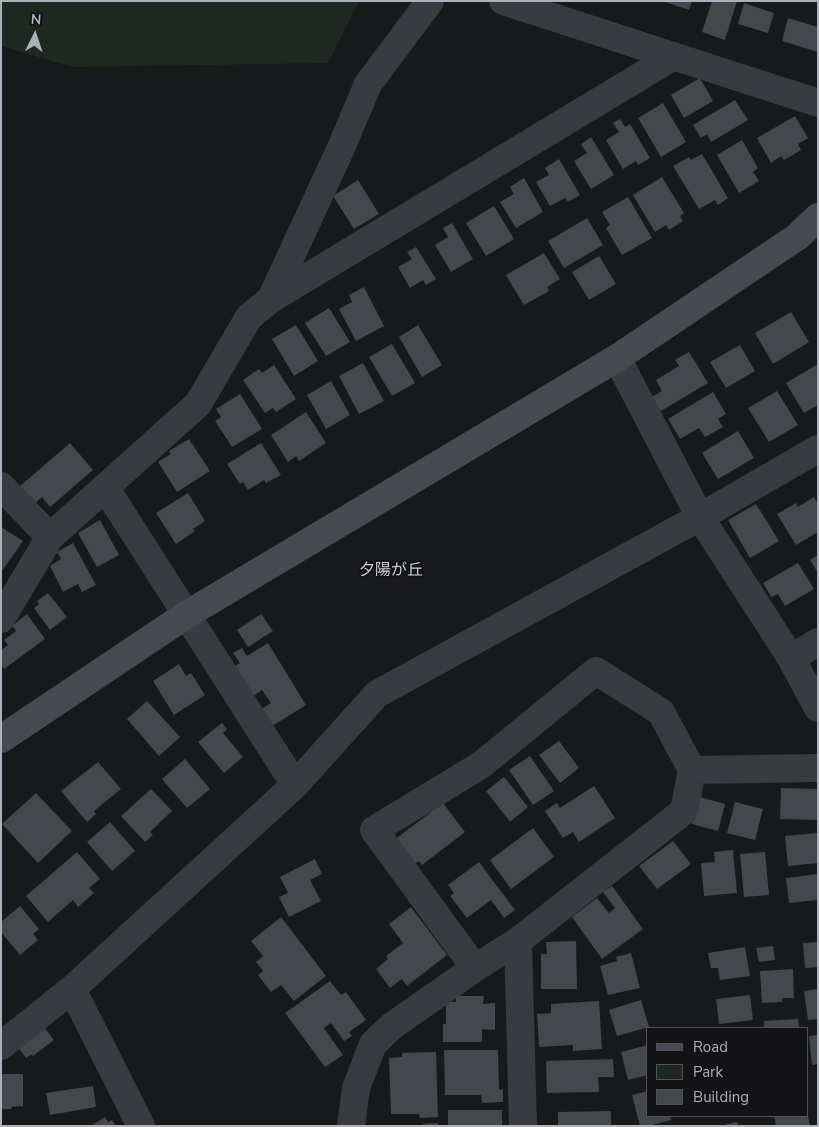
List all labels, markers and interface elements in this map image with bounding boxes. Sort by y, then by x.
north arrow [10,10,60,60]
text: N [30,10,42,29]
district label: 夕陽が丘 [359,561,423,581]
legend [646,1027,809,1117]
text: Road [693,1037,728,1057]
text: Park [693,1062,723,1082]
text: Building [693,1087,749,1107]

